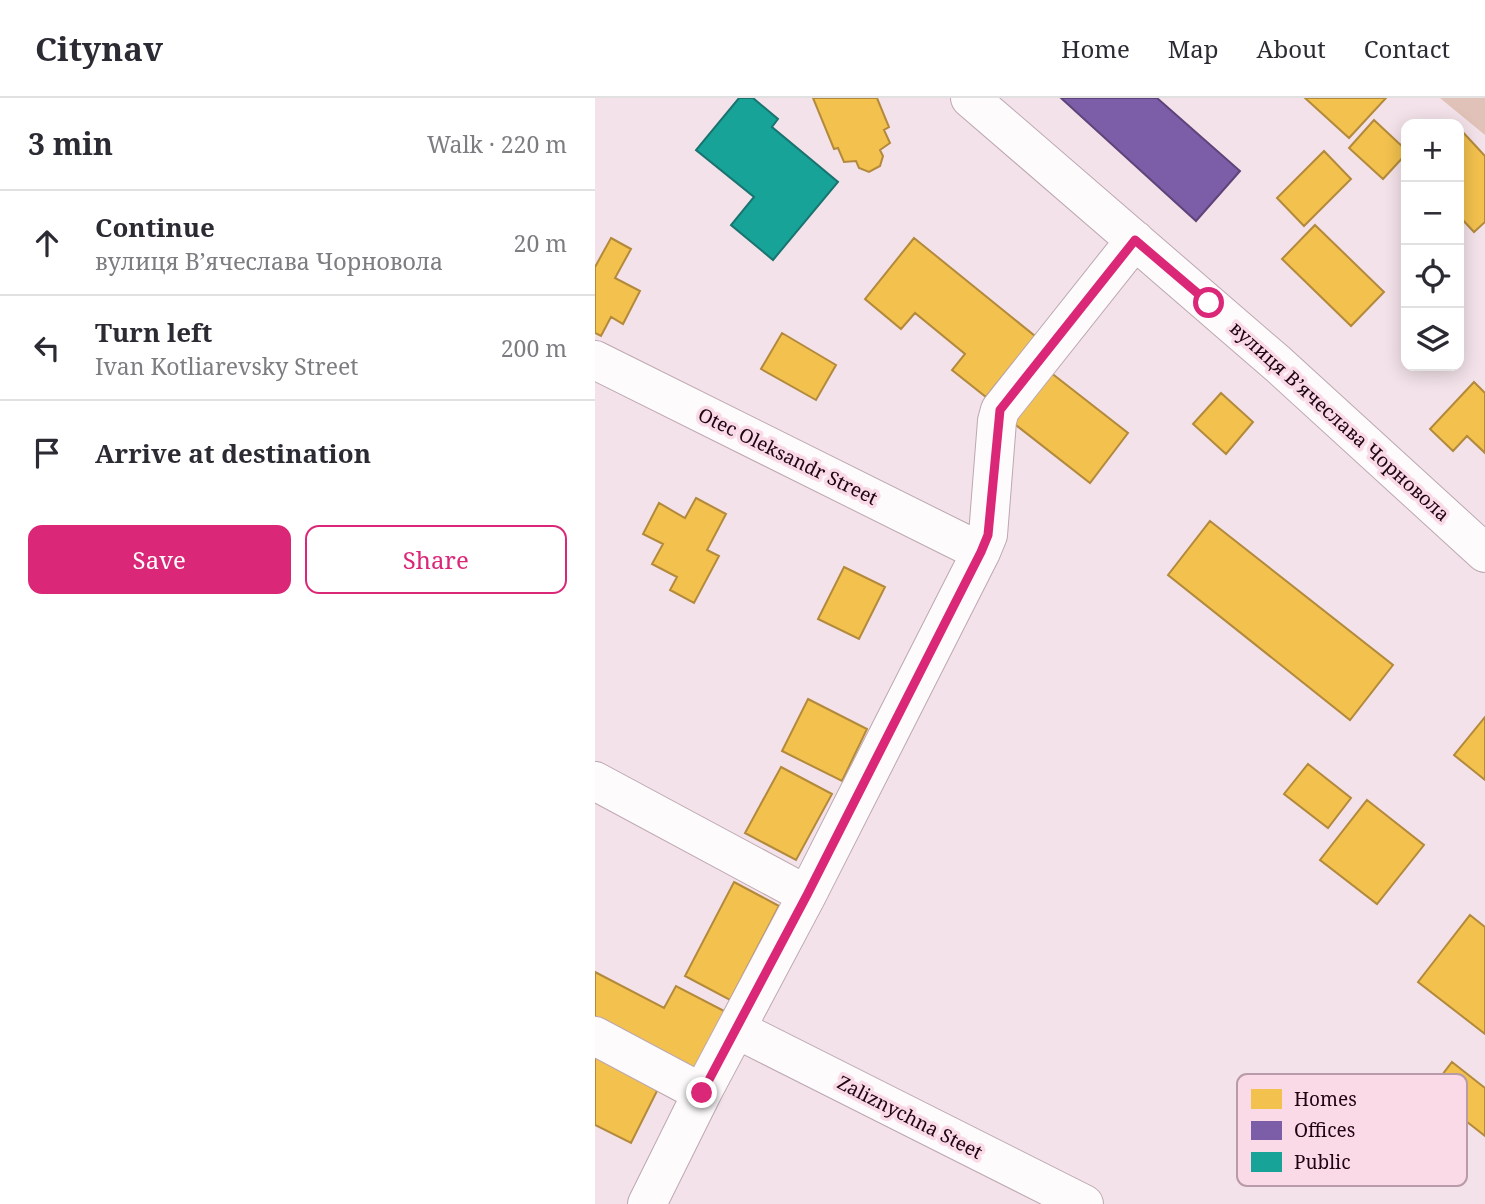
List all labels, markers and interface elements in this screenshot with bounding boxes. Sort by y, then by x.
text: Citynav [35,26,163,71]
text: Home [1061,32,1130,65]
text: Map [1168,32,1219,65]
text: About [1257,32,1326,65]
text: Contact [1364,32,1450,65]
map controls [1401,119,1464,371]
button: + [1401,119,1464,182]
text: 3 min [28,123,113,164]
text: Walk · 220 m [427,128,567,160]
button: − [1401,182,1464,245]
text: Continue [95,209,215,245]
icon: ahead [28,224,66,262]
text: 20 m [514,227,567,259]
text: вулиця Вʼячеслава Чорновола [95,245,443,277]
button: locate [1401,245,1464,308]
route start [1193,287,1224,318]
button: layers [1401,308,1464,371]
text: Turn left [95,314,212,350]
street label: вулиця Вʼячеслава Чорновола [1224,315,1456,527]
icon: left [28,329,66,367]
text: 200 m [501,332,567,364]
text: Ivan Kotliarevsky Street [95,350,358,382]
street label: Otec Oleksandr Street [694,401,882,511]
icon: arrive [28,434,66,472]
text: Arrive at destination [95,435,371,471]
button: Save [28,525,291,594]
button: Share [305,525,567,594]
street label: Zaliznychna Steet [833,1069,987,1165]
legend [1237,1074,1467,1186]
route end [686,1077,717,1108]
text: Homes [1294,1086,1357,1112]
text: Offices [1294,1117,1355,1143]
text: Public [1294,1149,1351,1175]

